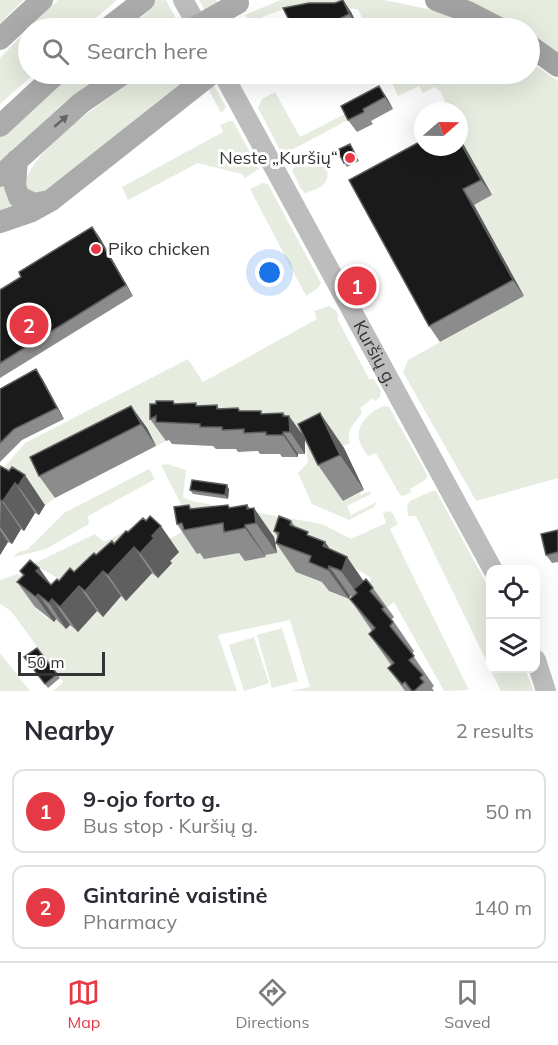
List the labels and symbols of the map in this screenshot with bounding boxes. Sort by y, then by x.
north arrow [414,102,468,156]
one-way arrow [53,115,68,128]
place label: Neste „Kuršių“ [219,146,338,169]
marker: Neste „Kuršių“ [343,151,357,165]
place label: Piko chicken [108,237,210,260]
marker: Piko chicken [89,242,103,256]
your location [255,258,284,287]
pin: 1 [338,264,376,308]
pin: 2 [9,302,48,348]
street label: Kuršių g. [348,316,403,390]
scale bar [18,649,105,676]

